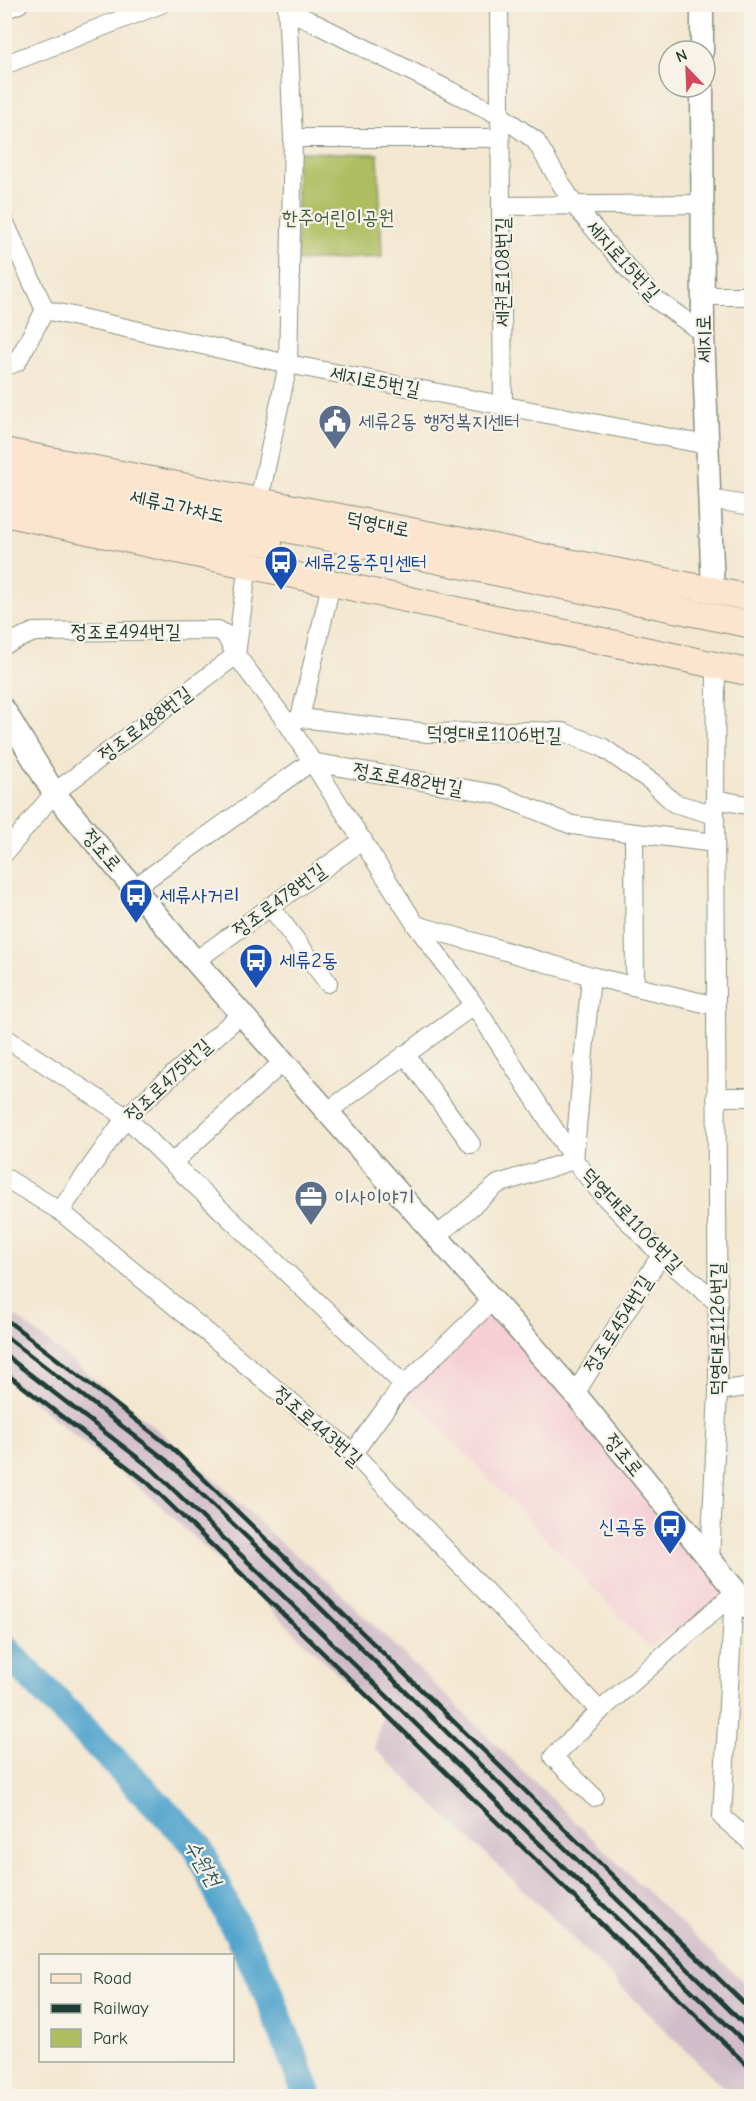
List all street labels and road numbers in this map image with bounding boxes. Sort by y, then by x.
street label: 세지로15번길 [581,215,665,305]
street label: 세권로108번길 [491,217,514,327]
street label: 세지로 [692,315,716,363]
street label: 세지로5번길 [328,361,422,401]
street label: 세류고가차도 [127,485,227,527]
street label: 덕영대로 [344,507,412,541]
street label: 정조로494번길 [71,620,181,643]
street label: 정조로488번길 [94,681,196,767]
street label: 덕영대로1106번길 [426,721,562,747]
street label: 정조로482번길 [351,758,465,800]
street label: 정조로 [78,824,126,876]
street label: 정조로478번길 [228,858,330,942]
street label: 정조로475번길 [120,1034,216,1126]
street label: 덕영대로1106번길 [577,1163,687,1277]
street label: 덕영대로1126번길 [706,1262,729,1396]
street label: 정조로454번길 [579,1271,657,1377]
street label: 정조로443번길 [269,1381,367,1471]
street label: 정조로 [600,1429,648,1481]

